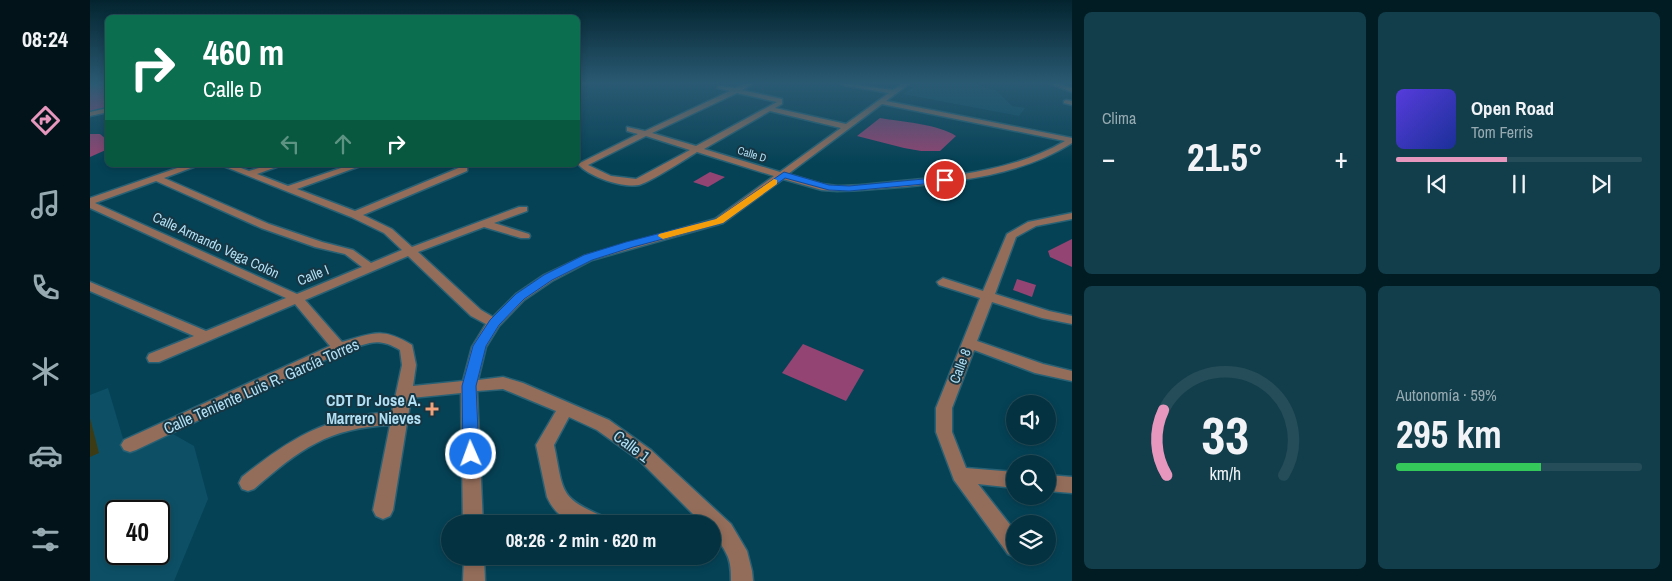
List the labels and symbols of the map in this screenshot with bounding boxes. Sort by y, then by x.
street label: Calle D [736,143,768,165]
pin [924,159,966,201]
street label: Calle Armando Vega Colón [150,208,282,282]
street label: Calle I [295,261,331,289]
street label: Calle Teniente Luis R. García Torres [160,333,362,439]
street label: Calle 8 [945,346,975,386]
place label: CDT Dr Jose A. Marrero Nieves [326,389,421,429]
marker: CDT Dr Jose A. Marrero Nieves [425,402,439,416]
street label: Calle 1 [609,425,655,467]
position arrow [444,427,496,479]
speed limit sign: 40 [105,500,170,565]

